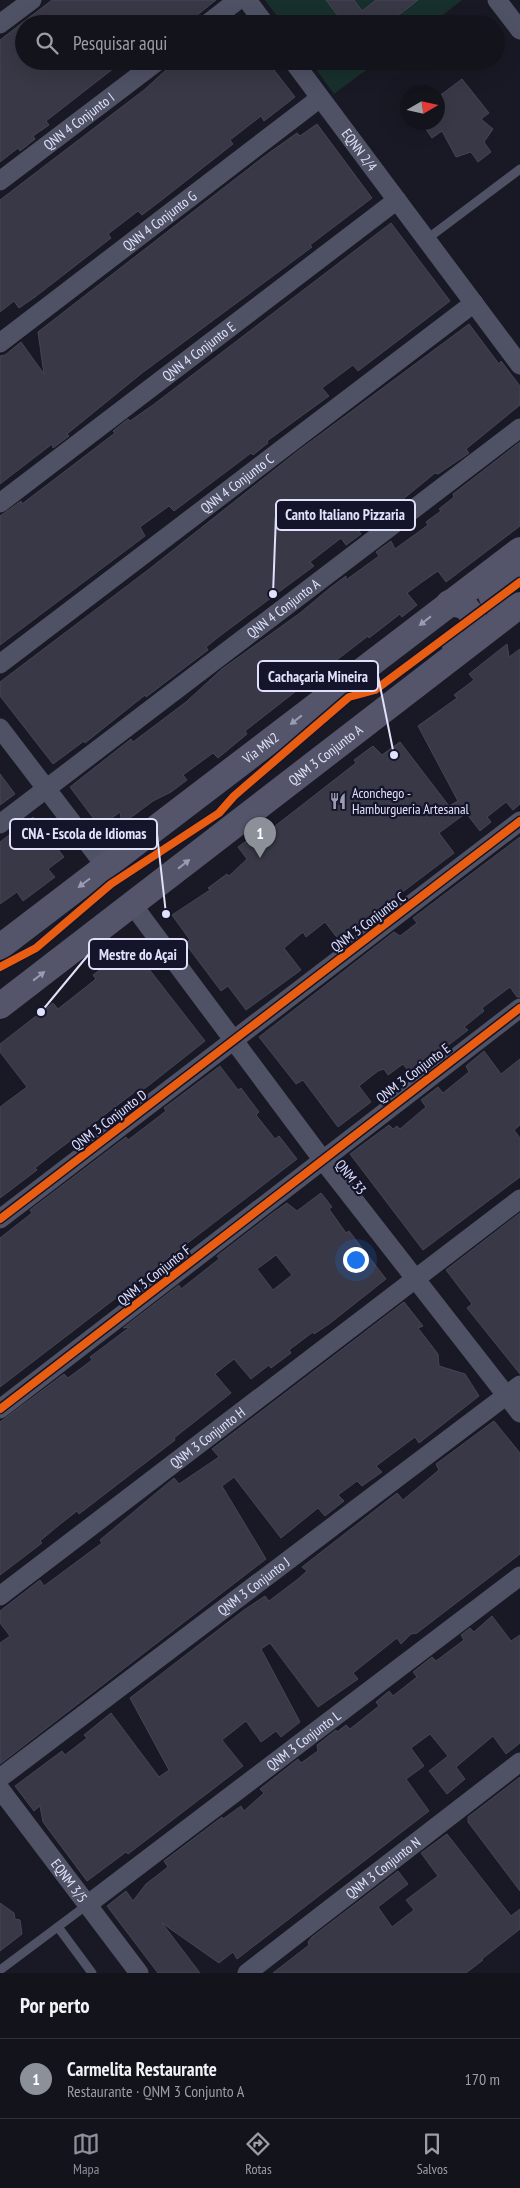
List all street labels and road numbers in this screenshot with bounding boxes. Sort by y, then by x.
street label: QNN 4 Conjunto I [40,88,118,154]
street label: EQNN 2/4 [338,125,382,175]
street label: QNN 4 Conjunto G [119,187,200,255]
street label: QNN 4 Conjunto E [159,318,239,385]
street label: QNN 4 Conjunto C [197,449,278,517]
street label: QNN 4 Conjunto A [243,574,324,642]
street label: QNM 3 Conjunto A [285,721,366,789]
street label: Via MN2 [238,728,282,768]
street label: QNM 3 Conjunto C [327,888,409,956]
street label: QNM 3 Conjunto E [372,1039,454,1107]
street label: QNM 3 Conjunto D [68,1086,150,1154]
street label: QNM 33 [332,1156,370,1198]
street label: QNM 3 Conjunto F [114,1241,195,1309]
street label: QNM 3 Conjunto H [166,1403,249,1472]
street label: QNM 3 Conjunto J [214,1553,293,1619]
street label: QNM 3 Conjunto L [263,1706,344,1774]
street label: QNM 3 Conjunto N [342,1833,424,1903]
street label: EQNM 3/5 [47,1855,92,1906]

